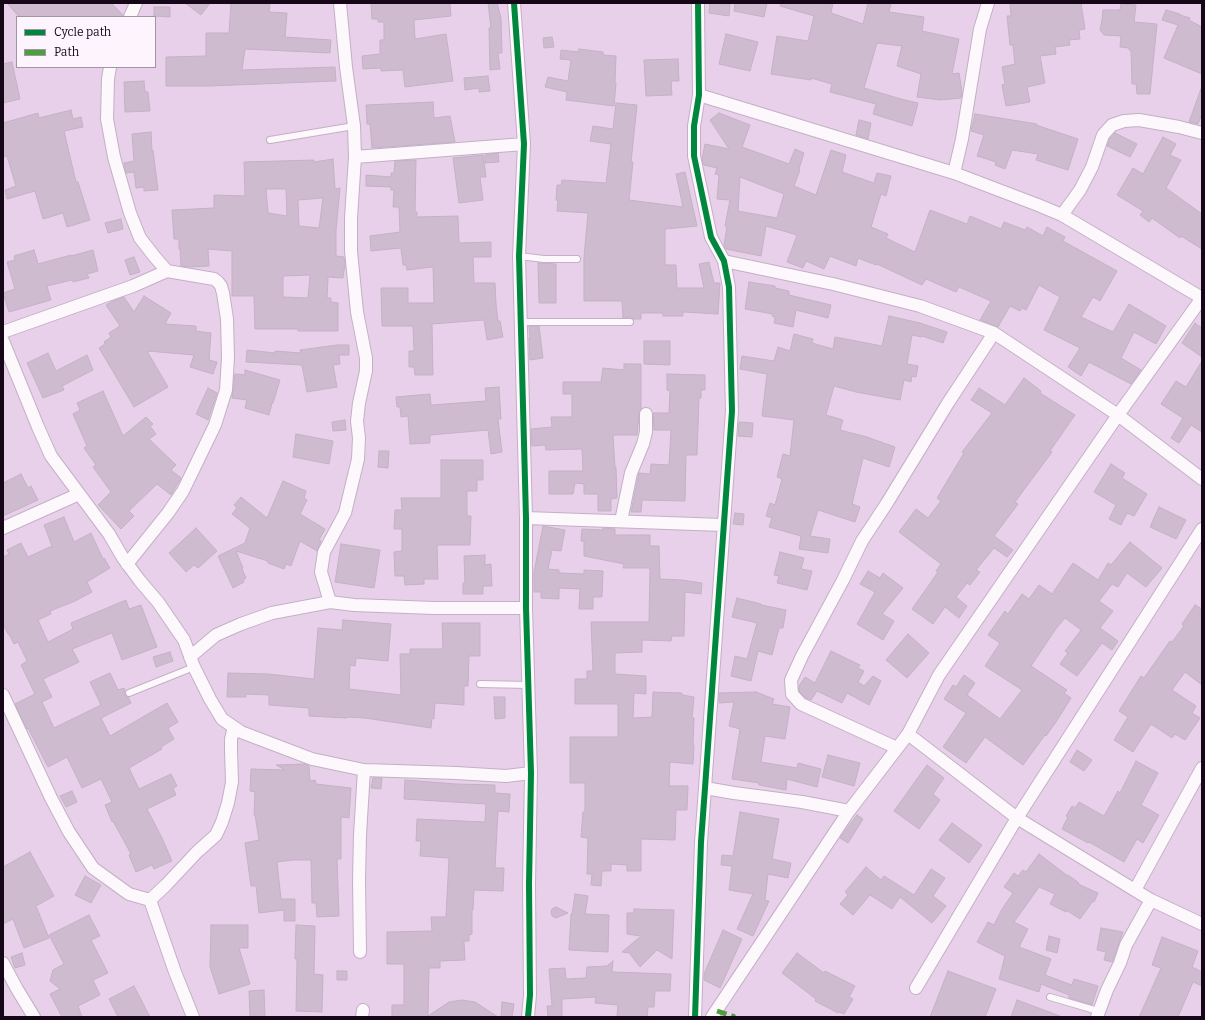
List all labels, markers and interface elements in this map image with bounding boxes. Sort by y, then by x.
legend [16,16,156,68]
text: Cycle path [54,25,111,39]
text: Path [54,45,79,59]

